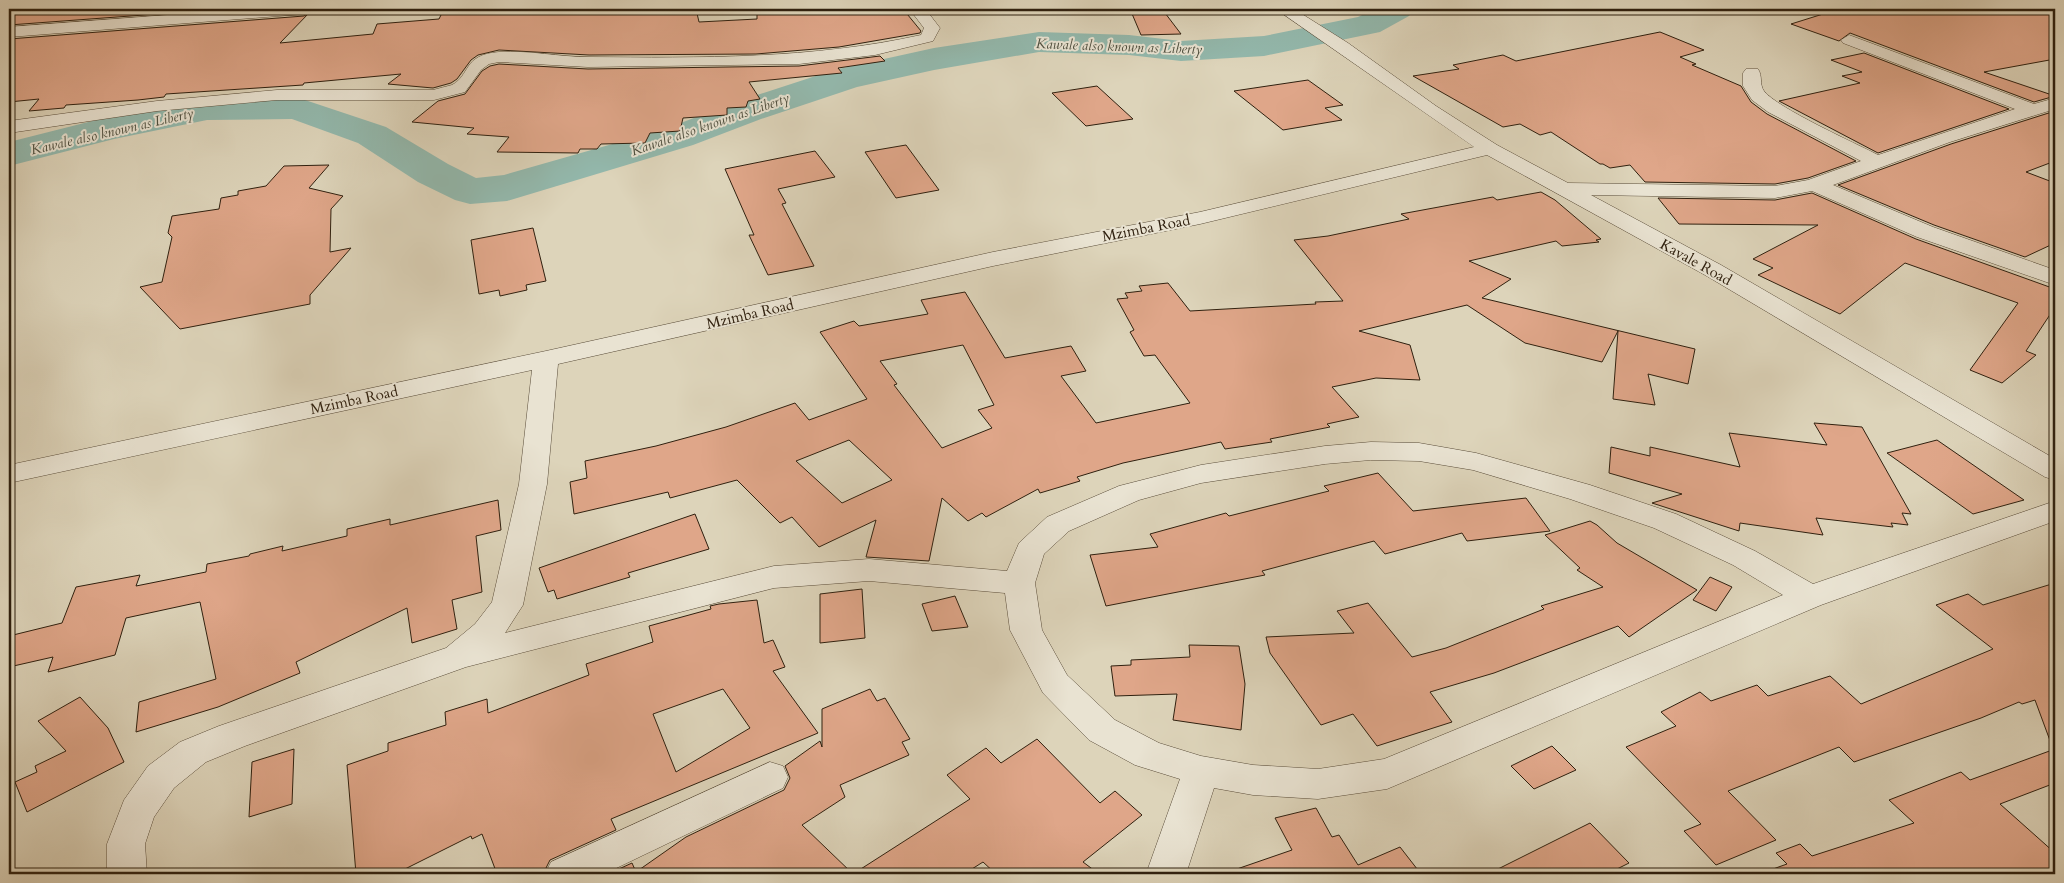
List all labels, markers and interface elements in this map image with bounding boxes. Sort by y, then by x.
water label: Kawale also known as Liberty [1036,34,1203,59]
water label: Kawale also known as Liberty [628,88,792,161]
water label: Kawale also known as Liberty [29,103,196,159]
street label: Mzimba Road [1100,210,1192,246]
street label: Kavale Road [1656,234,1736,290]
street label: Mzimba Road [704,294,796,334]
street label: Mzimba Road [308,381,400,419]

